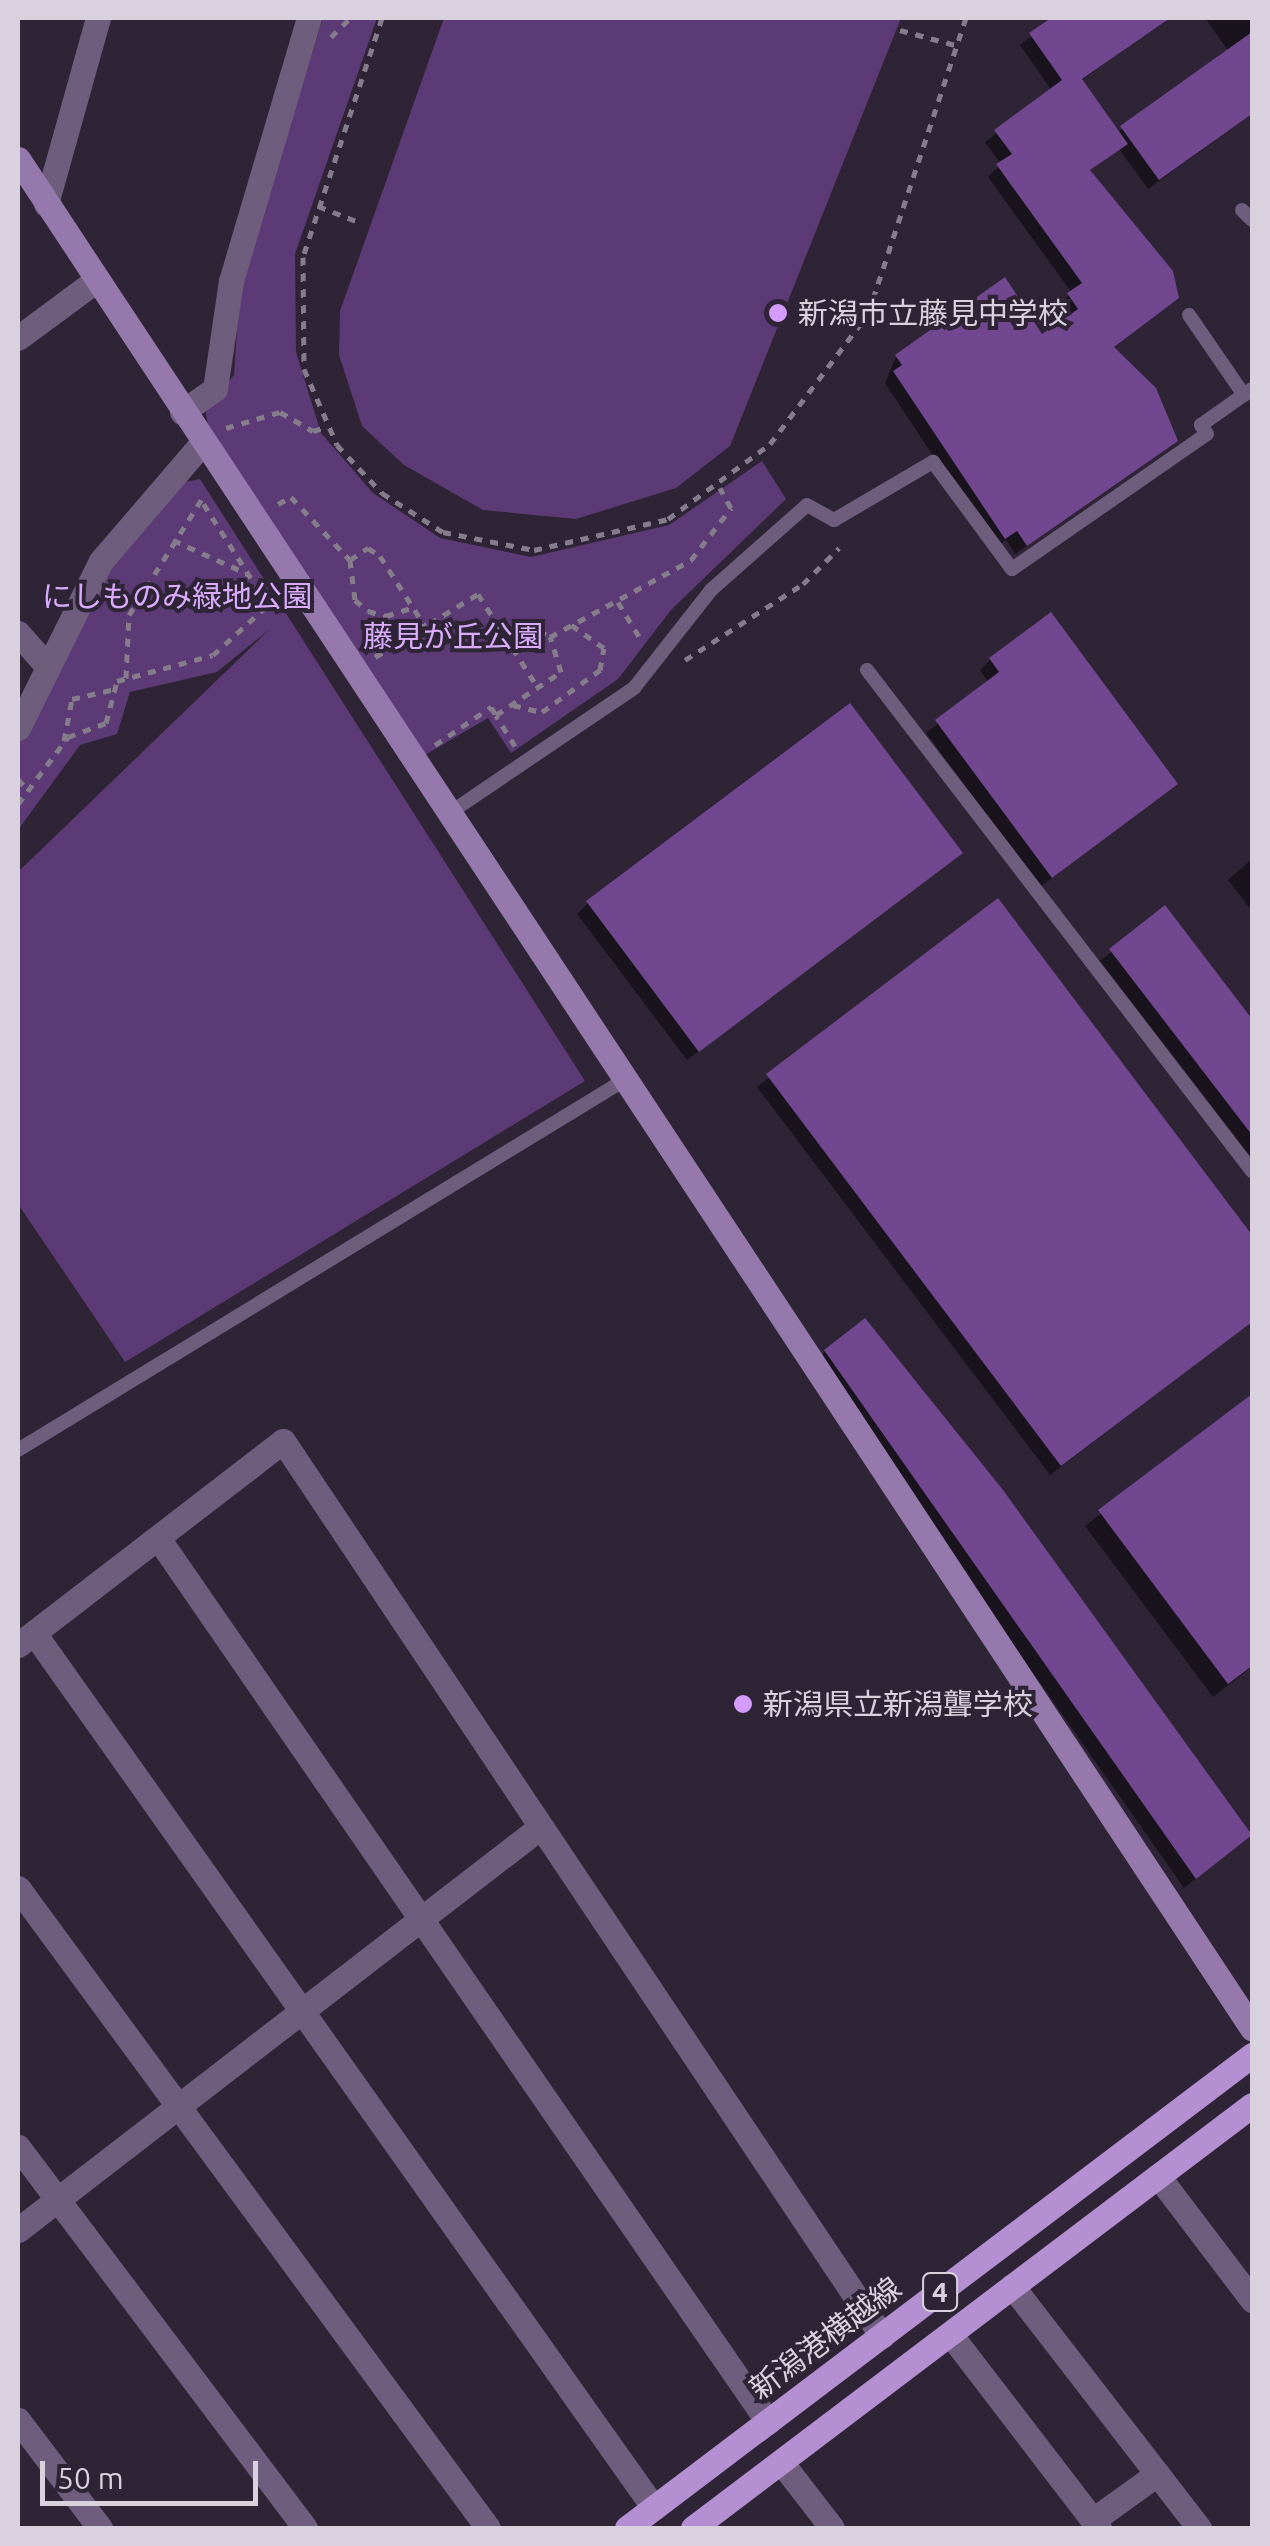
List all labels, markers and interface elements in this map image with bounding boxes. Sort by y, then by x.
place label: 新潟市立藤見中学校 [798,295,1068,331]
marker: 新潟市立藤見中学校 [767,302,789,324]
park label: にしものみ緑地公園 [42,578,312,614]
park label: 藤見が丘公園 [363,618,543,654]
place label: 新潟県立新潟聾学校 [763,1686,1033,1722]
marker: 新潟県立新潟聾学校 [732,1693,754,1715]
street label: 新潟港横越線 [742,2269,908,2407]
road number: 4 [920,2269,960,2315]
scale bar [45,2441,262,2503]
text: 50 m [57,2461,124,2495]

